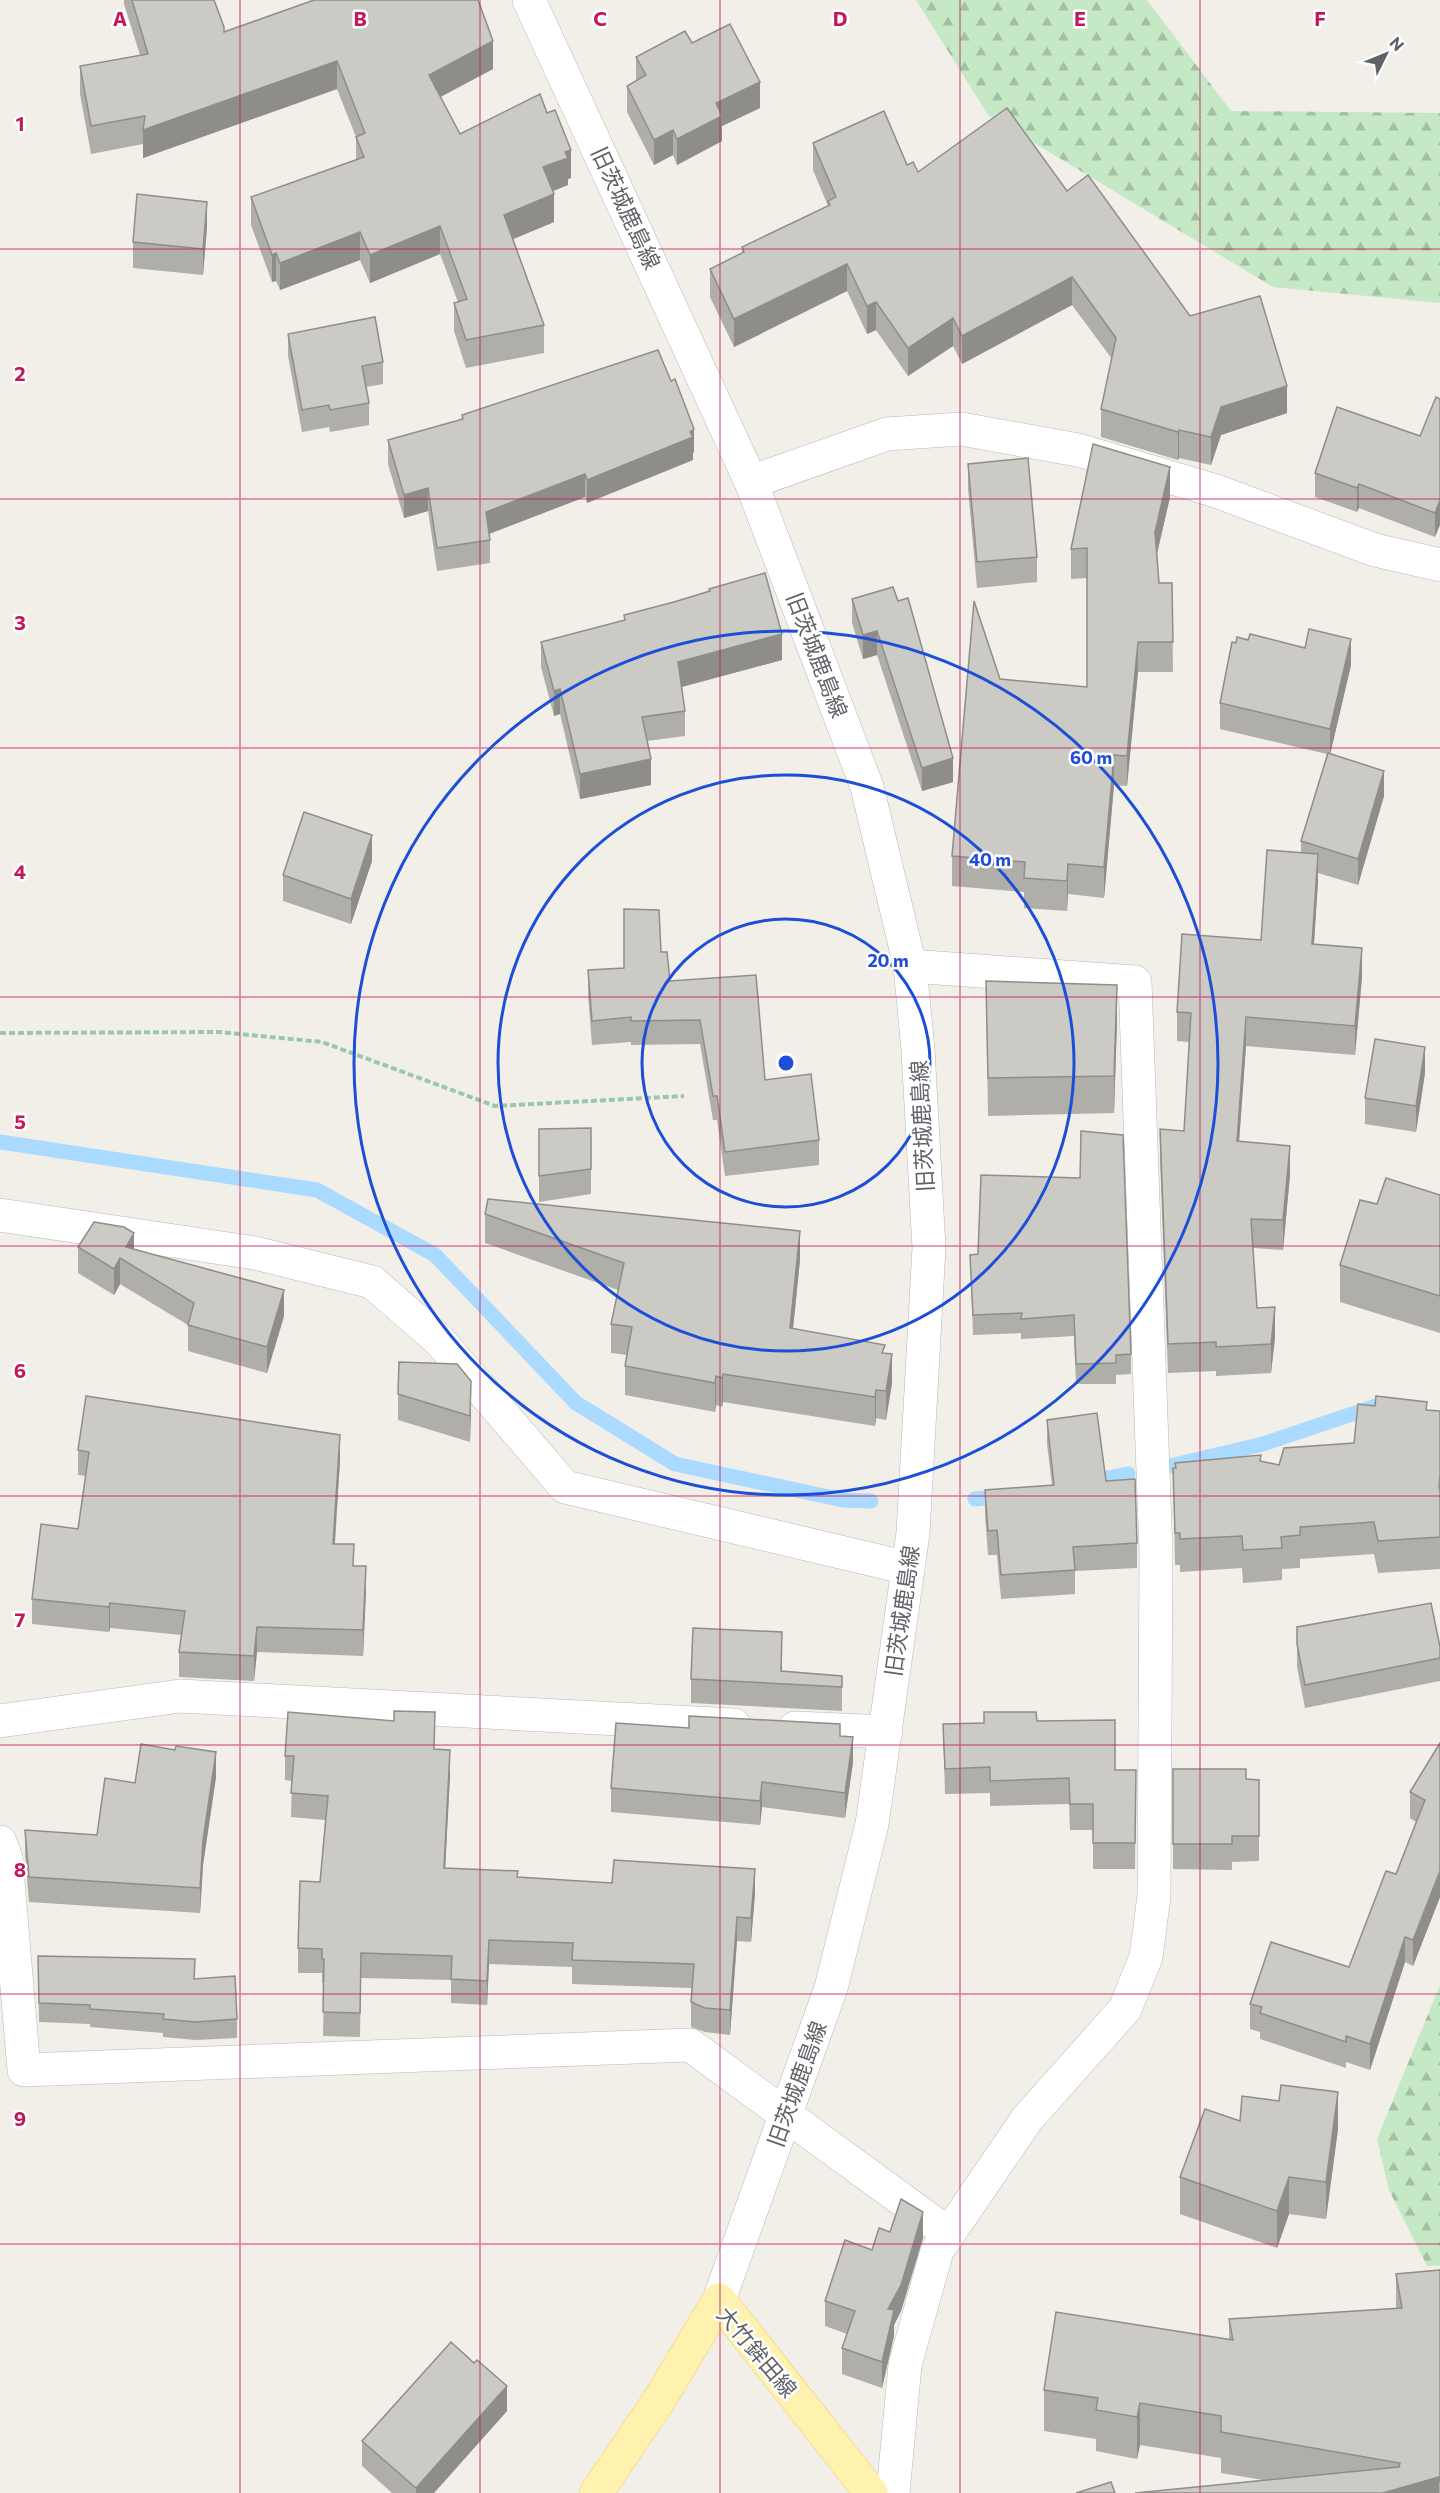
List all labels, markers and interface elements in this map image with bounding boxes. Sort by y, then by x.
text: A [113,6,127,30]
text: B [353,6,367,30]
text: C [593,6,607,30]
text: D [833,6,847,30]
text: E [1074,6,1086,30]
text: F [1314,6,1326,30]
north arrow [1356,24,1416,84]
text: N [1386,33,1408,54]
text: 1 [15,111,25,135]
street label: 旧茨城鹿島線 [586,142,667,273]
text: 2 [14,361,26,385]
street label: 旧茨城鹿島線 [781,588,854,721]
text: 3 [14,610,26,634]
text: 60 m [1070,746,1112,768]
text: 40 m [969,848,1011,870]
text: 4 [14,859,26,883]
text: 20 m [867,949,909,971]
centre of rings [776,1053,796,1073]
street label: 旧茨城鹿島線 [905,1059,938,1193]
text: 5 [14,1109,26,1133]
text: 6 [14,1358,26,1382]
street label: 旧茨城鹿島線 [879,1544,924,1678]
text: 7 [15,1607,26,1631]
text: 8 [14,1857,26,1881]
street label: 旧茨城鹿島線 [761,2017,832,2150]
text: 9 [14,2106,26,2130]
street label: 大竹鉾田線 [712,2301,803,2402]

